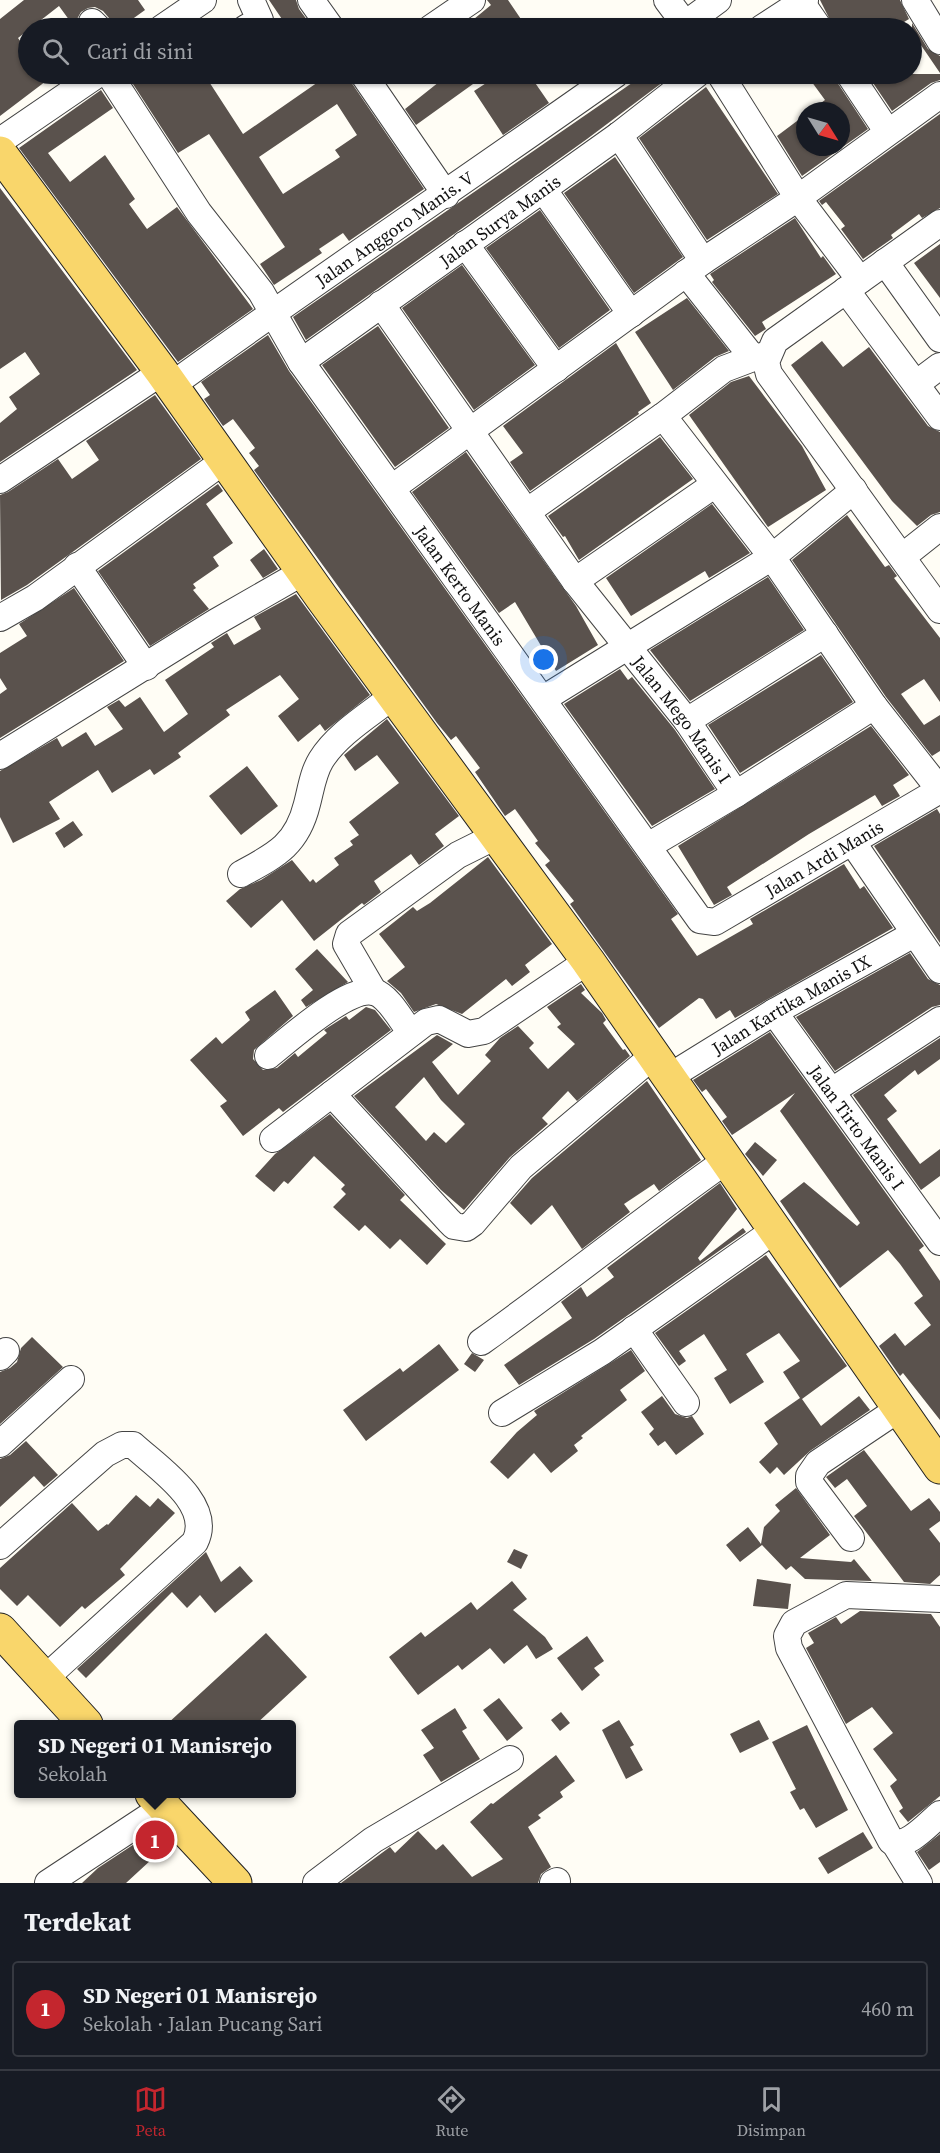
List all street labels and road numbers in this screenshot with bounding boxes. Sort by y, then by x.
street label: Jalan Anggoro Manis. V [309,165,478,293]
street label: Jalan Surya Manis [433,168,565,273]
street label: Jalan Kerto Manis [408,519,512,651]
street label: Jalan Mego Manis I [626,649,738,788]
street label: Jalan Ardi Manis [759,814,888,903]
street label: Jalan Kartika Manis IX [706,948,875,1061]
street label: Jalan Tirto Manis I [803,1059,911,1195]

